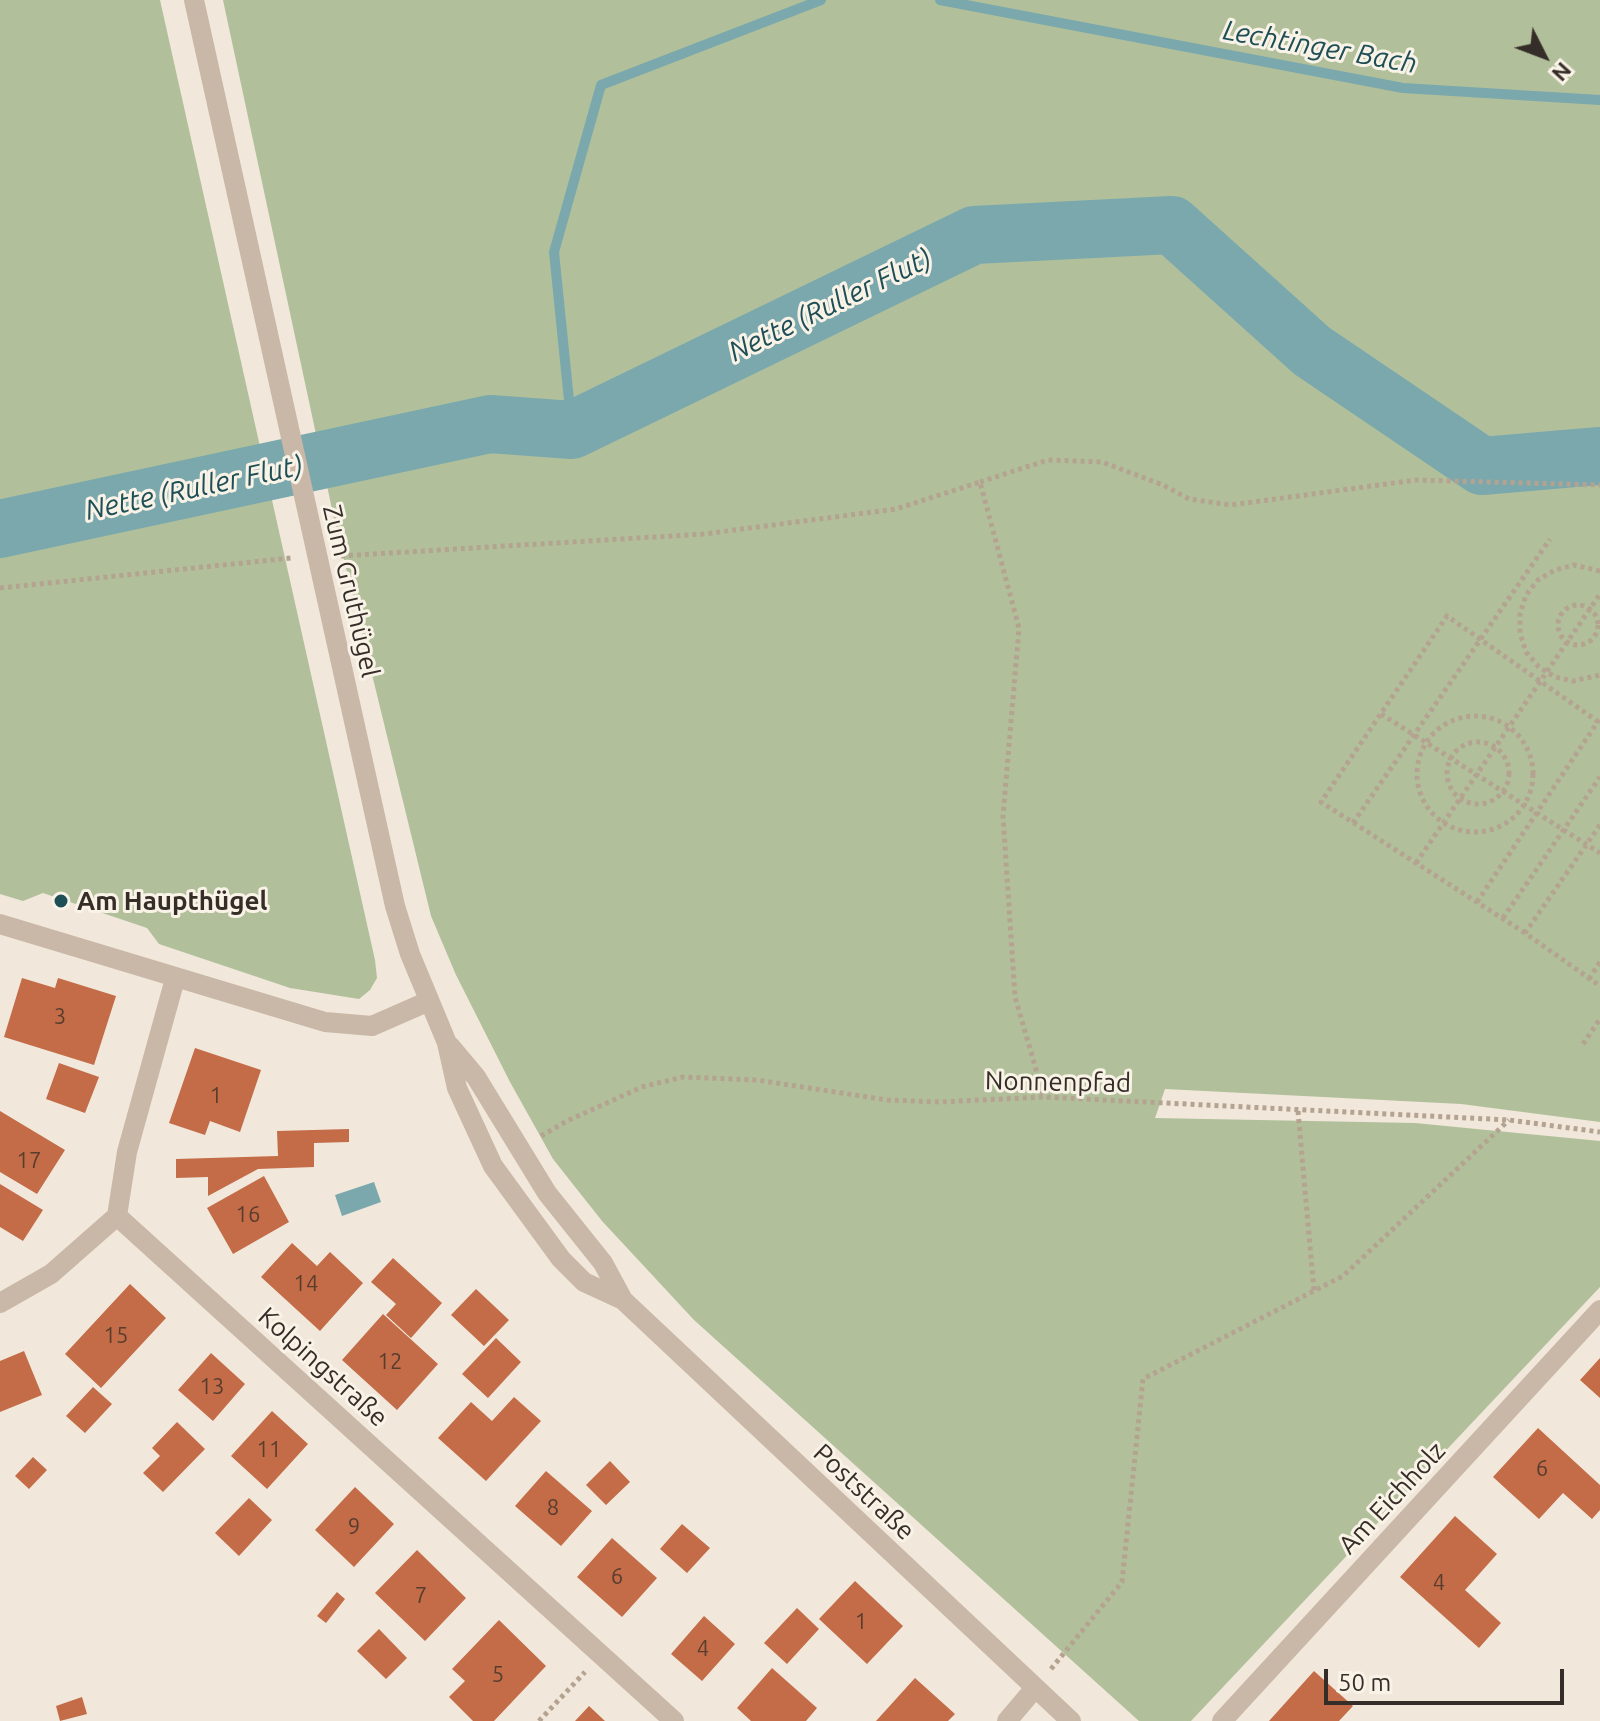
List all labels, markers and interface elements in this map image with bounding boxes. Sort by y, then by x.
water label: Lechtinger Bach [1220,13,1420,81]
north arrow [1504,16,1584,96]
text: N [1547,58,1577,87]
water label: Nette (Ruller Flut) [723,241,937,369]
water label: Nette (Ruller Flut) [82,449,306,527]
street label: Zum Gruthügel [316,502,386,680]
place label: Am Haupthügel [77,885,267,917]
marker: Am Haupthügel [52,892,70,910]
house number: 3 [54,1004,66,1030]
street label: Nonnenpfad [985,1065,1131,1099]
house number: 1 [210,1083,222,1109]
house number: 17 [17,1148,41,1174]
house number: 16 [236,1202,260,1228]
house number: 14 [294,1271,318,1297]
street label: Kolpingstraße [252,1301,394,1433]
house number: 15 [104,1323,128,1349]
house number: 12 [378,1349,402,1375]
house number: 13 [200,1374,224,1400]
street label: Am Eichholz [1332,1435,1452,1561]
house number: 11 [257,1437,281,1463]
street label: Poststraße [807,1437,921,1547]
house number: 6 [1536,1456,1548,1482]
house number: 8 [547,1495,559,1521]
house number: 9 [348,1514,360,1540]
house number: 6 [611,1564,623,1590]
house number: 4 [1433,1570,1445,1596]
house number: 7 [415,1583,427,1609]
house number: 1 [855,1609,867,1635]
house number: 4 [697,1636,709,1662]
scale bar [1328,1653,1568,1703]
house number: 5 [492,1662,504,1688]
text: 50 m [1338,1669,1391,1696]

